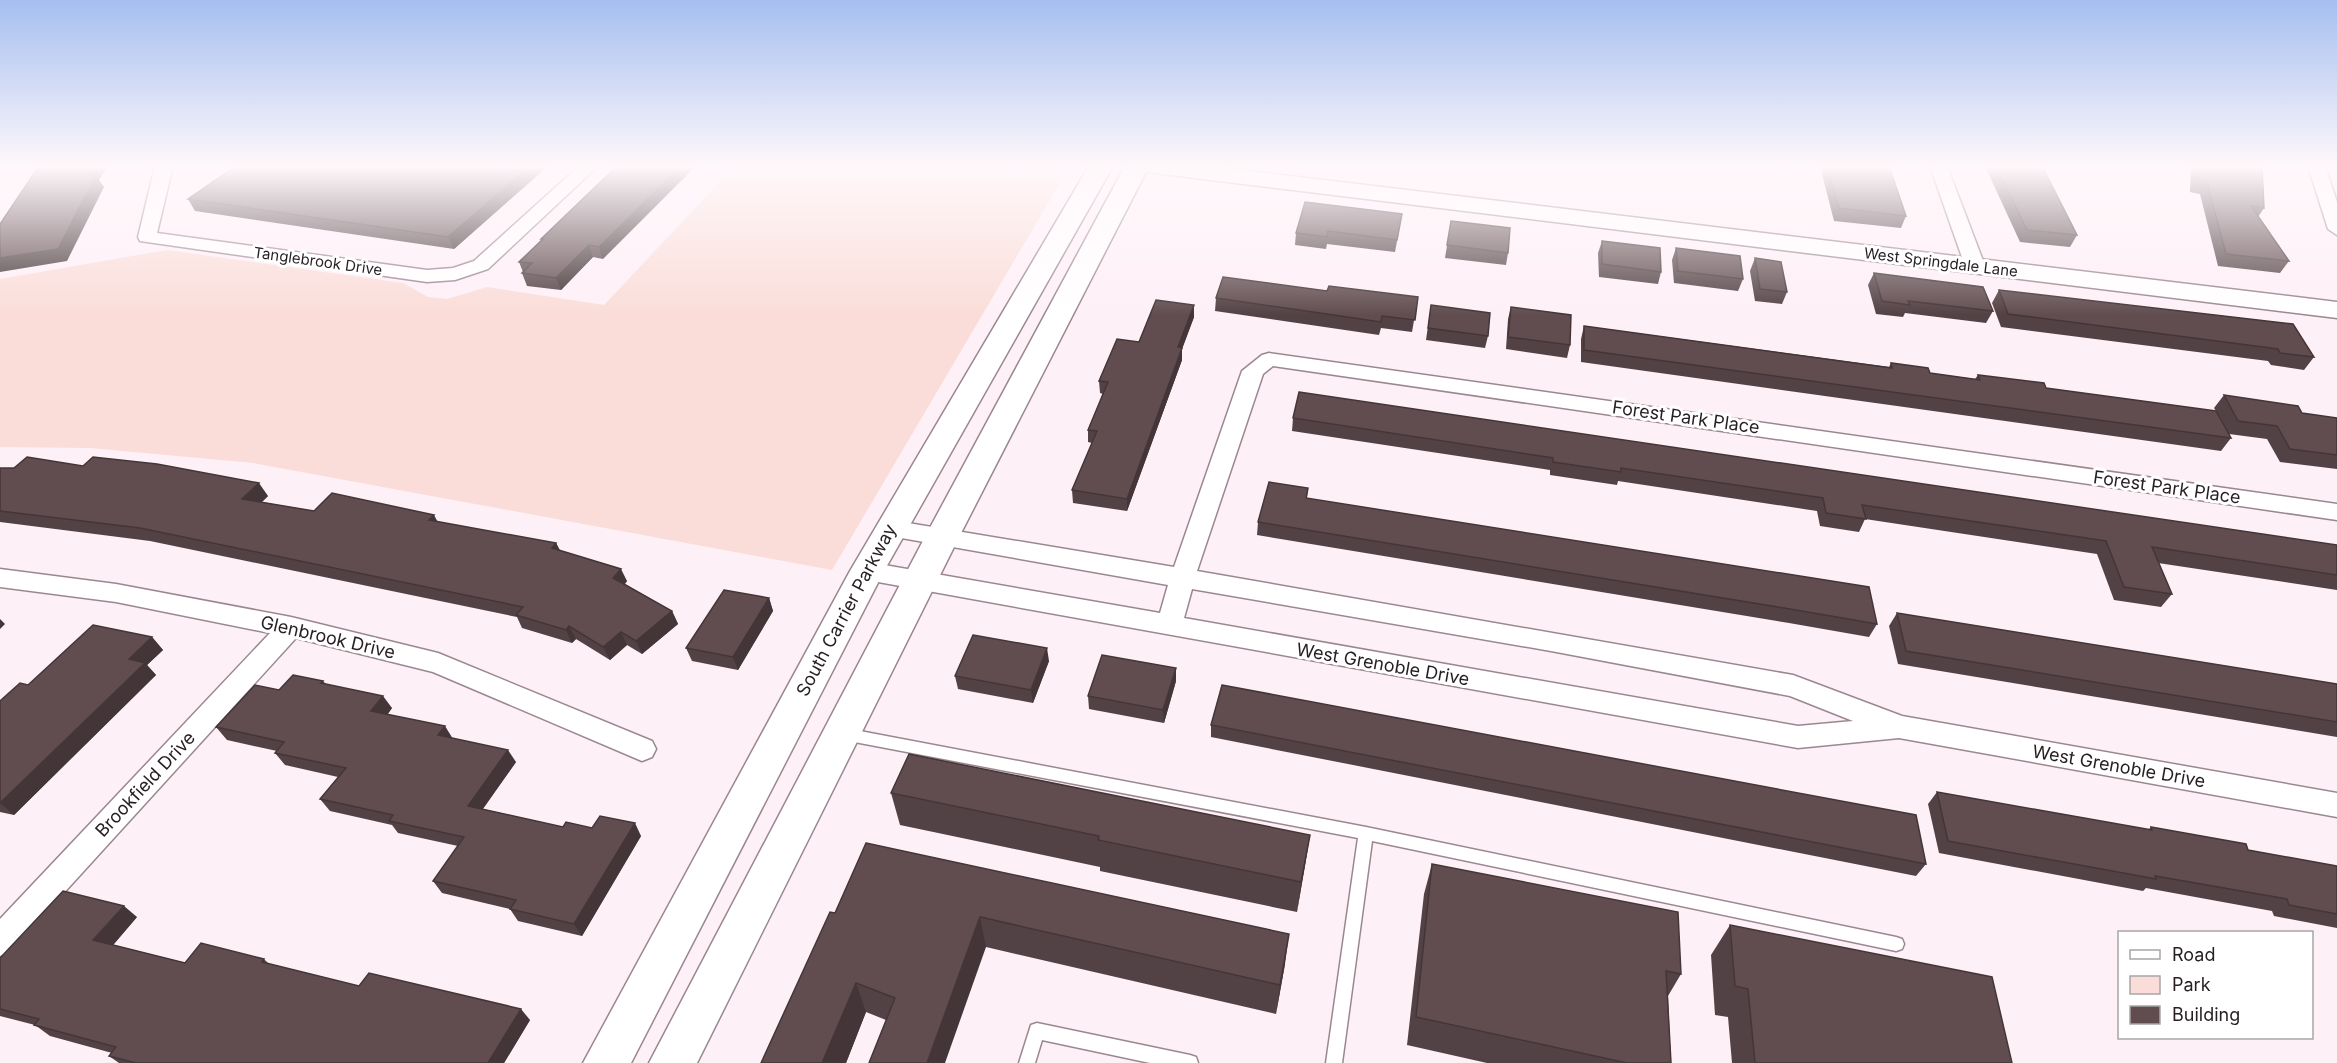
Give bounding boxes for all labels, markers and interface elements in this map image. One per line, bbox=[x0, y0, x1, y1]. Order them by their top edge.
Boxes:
street label: Tanglebrook Drive bbox=[252, 243, 384, 279]
street label: West Springdale Lane bbox=[1863, 243, 2019, 281]
street label: Forest Park Place bbox=[1611, 396, 1761, 438]
street label: Forest Park Place bbox=[2092, 466, 2242, 508]
street label: South Carrier Parkway bbox=[792, 520, 900, 700]
street label: Glenbrook Drive bbox=[259, 611, 397, 663]
street label: West Grenoble Drive bbox=[1295, 638, 1471, 690]
street label: Brookfield Drive bbox=[91, 727, 199, 841]
street label: West Grenoble Drive bbox=[2031, 740, 2207, 792]
legend bbox=[2118, 931, 2313, 1039]
text: Road bbox=[2172, 944, 2215, 965]
text: Park bbox=[2172, 974, 2211, 995]
text: Building bbox=[2172, 1004, 2240, 1025]

